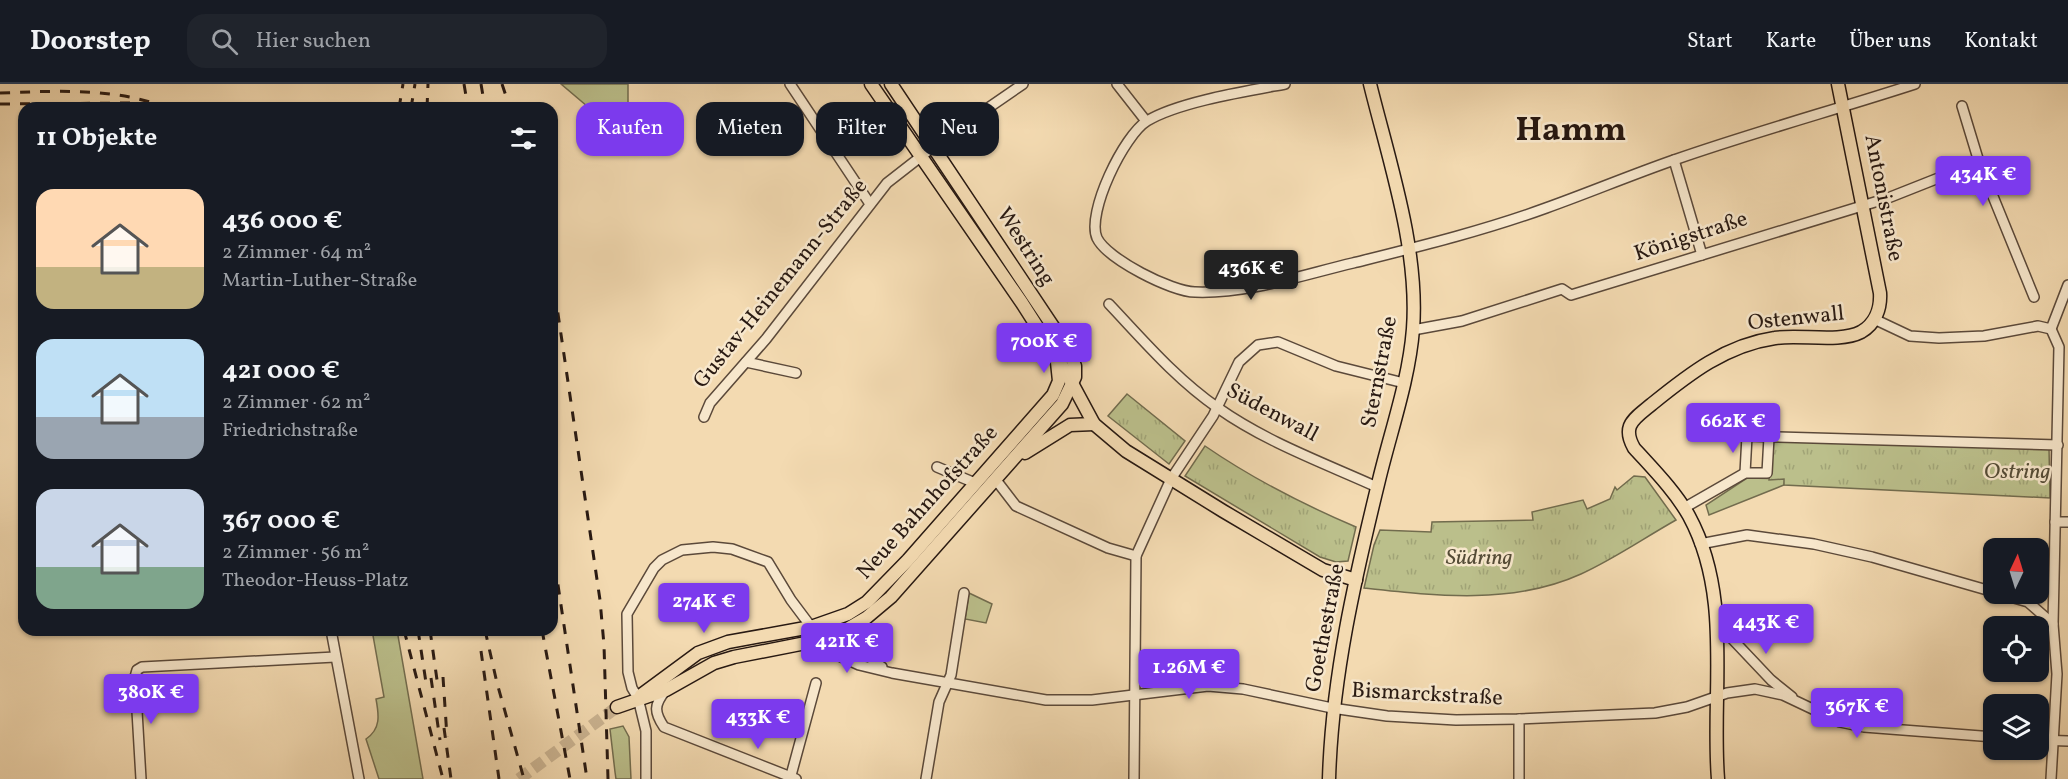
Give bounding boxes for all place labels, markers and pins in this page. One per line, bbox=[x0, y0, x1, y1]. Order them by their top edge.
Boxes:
pin: 434K € bbox=[1934, 156, 2032, 207]
pin: 436K € bbox=[1202, 250, 1300, 301]
pin: 700K € bbox=[995, 323, 1093, 374]
pin: 662K € bbox=[1684, 403, 1782, 454]
pin: 274K € bbox=[655, 583, 753, 634]
pin: 443K € bbox=[1717, 604, 1815, 655]
pin: 421K € bbox=[798, 623, 896, 674]
pin: 1.26M € bbox=[1134, 649, 1244, 700]
pin: 380K € bbox=[102, 674, 200, 725]
pin: 367K € bbox=[1808, 688, 1906, 739]
pin: 433K € bbox=[709, 699, 807, 750]

